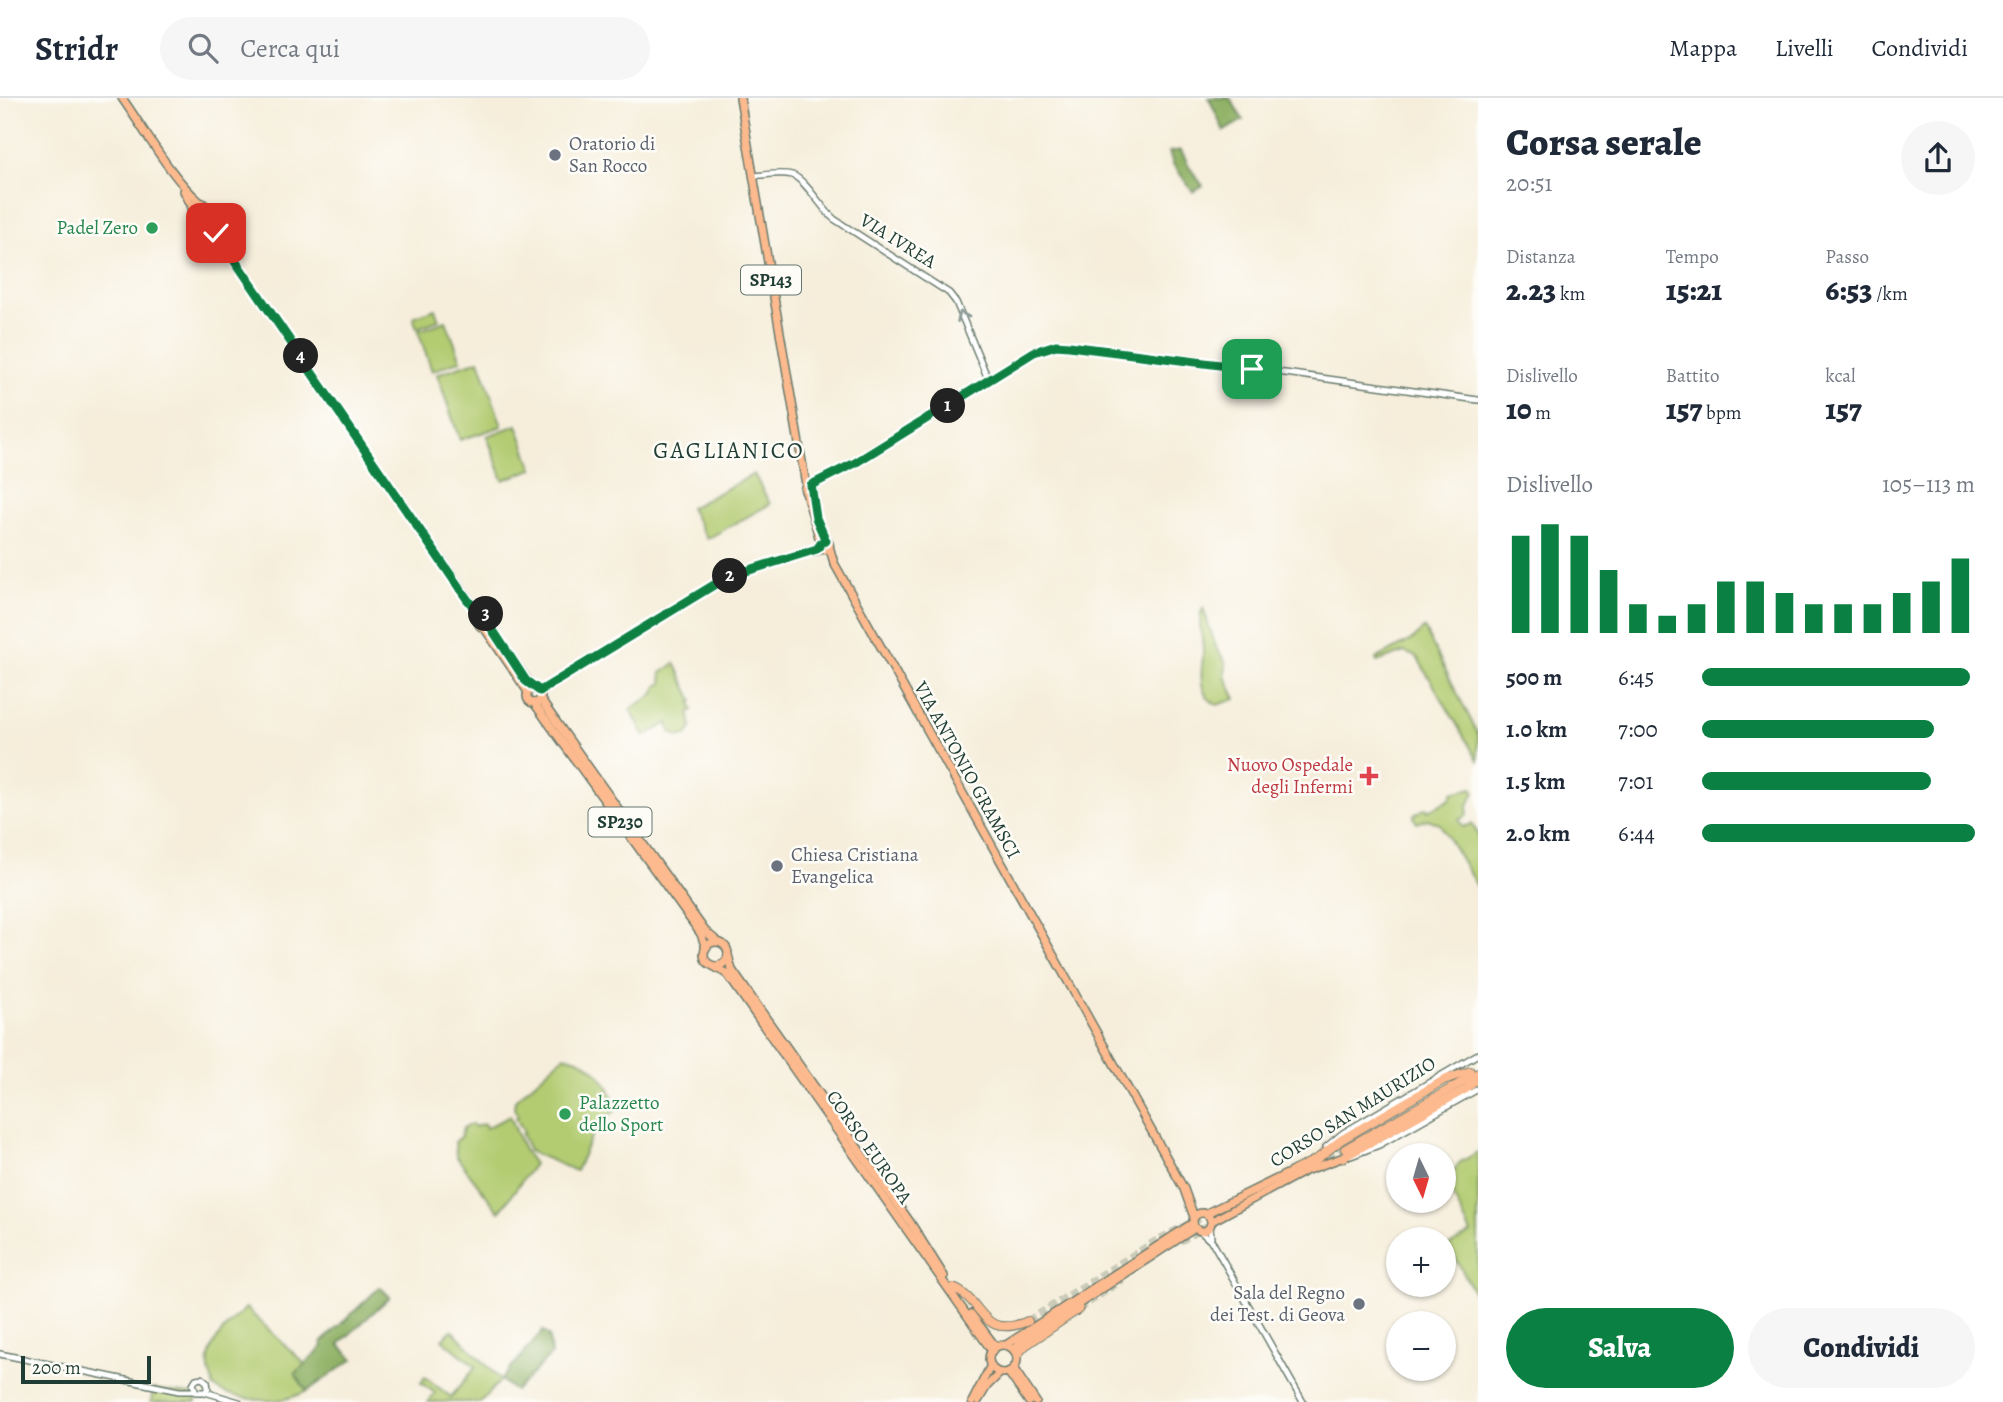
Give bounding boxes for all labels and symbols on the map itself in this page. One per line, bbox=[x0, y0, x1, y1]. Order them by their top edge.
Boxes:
place label: Oratorio di San Rocco bbox=[569, 131, 655, 179]
marker: Oratorio di San Rocco bbox=[547, 147, 563, 163]
pin bbox=[186, 203, 246, 263]
street label: VIA IVREA bbox=[854, 207, 942, 275]
place label: Padel Zero bbox=[56, 215, 138, 241]
marker: Padel Zero bbox=[144, 220, 160, 236]
road number: SP143 bbox=[741, 266, 801, 294]
one-way arrow bbox=[956, 311, 970, 324]
pin: 4 bbox=[284, 338, 318, 374]
pin bbox=[1222, 339, 1282, 399]
pin: 1 bbox=[930, 388, 965, 424]
district label: GAGLIANICO bbox=[653, 435, 805, 466]
pin: 2 bbox=[712, 559, 748, 594]
pin: 3 bbox=[468, 596, 504, 632]
street label: VIA ANTONIO GRAMSCI bbox=[907, 676, 1026, 863]
place label: Nuovo Ospedale degli Infermi bbox=[1227, 752, 1353, 800]
marker: Nuovo Ospedale degli Infermi bbox=[1359, 766, 1379, 786]
road number: SP230 bbox=[588, 808, 652, 836]
place label: Chiesa Cristiana Evangelica bbox=[791, 842, 919, 890]
marker: Chiesa Cristiana Evangelica bbox=[769, 858, 785, 874]
street label: CORSO SAN MAURIZIO bbox=[1265, 1050, 1441, 1174]
street label: CORSO EUROPA bbox=[820, 1085, 918, 1210]
place label: Palazzetto dello Sport bbox=[579, 1090, 663, 1138]
marker: Palazzetto dello Sport bbox=[557, 1106, 573, 1122]
north arrow bbox=[1386, 1143, 1456, 1213]
place label: Sala del Regno dei Test. di Geova bbox=[1210, 1280, 1345, 1328]
marker: Sala del Regno dei Test. di Geova bbox=[1351, 1296, 1367, 1312]
scale bar bbox=[21, 1353, 150, 1385]

